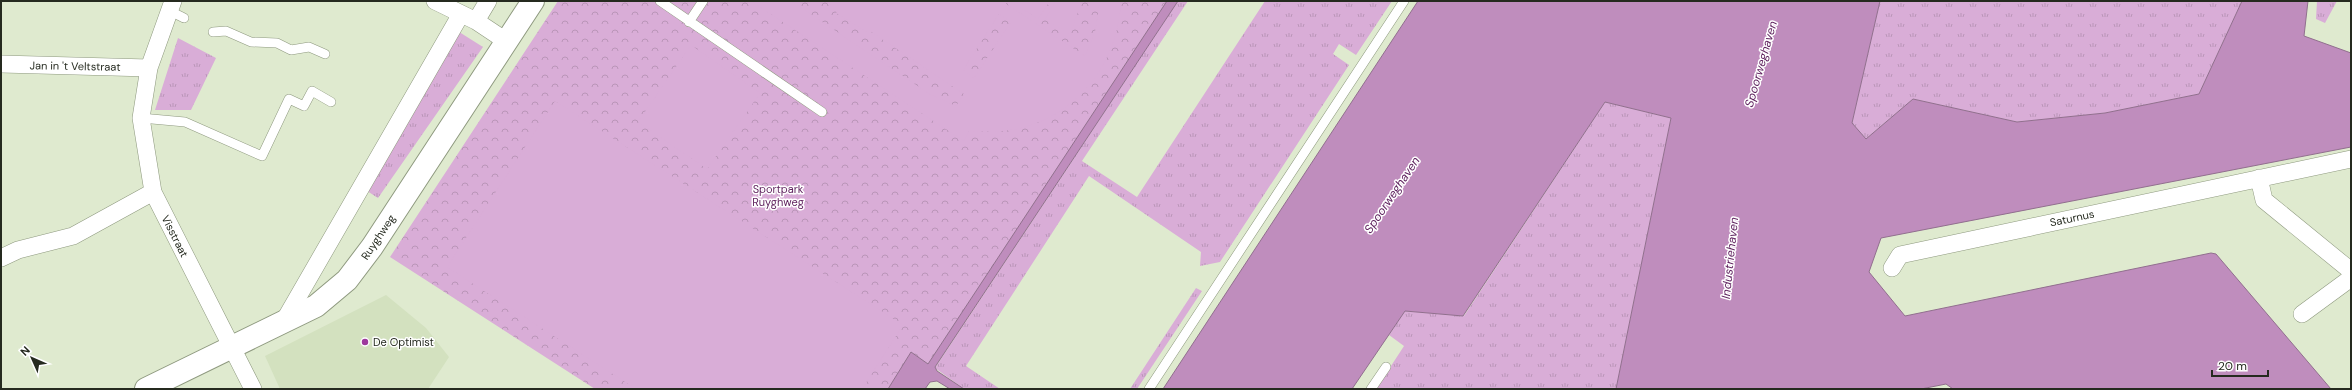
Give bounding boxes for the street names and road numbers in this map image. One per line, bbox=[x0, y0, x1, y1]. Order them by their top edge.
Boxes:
street label: Jan in 't Veltstraat bbox=[29, 58, 121, 74]
street label: Saturnus bbox=[2049, 206, 2095, 230]
street label: Ruyghweg bbox=[358, 212, 398, 262]
street label: Visstraat bbox=[158, 213, 192, 259]

